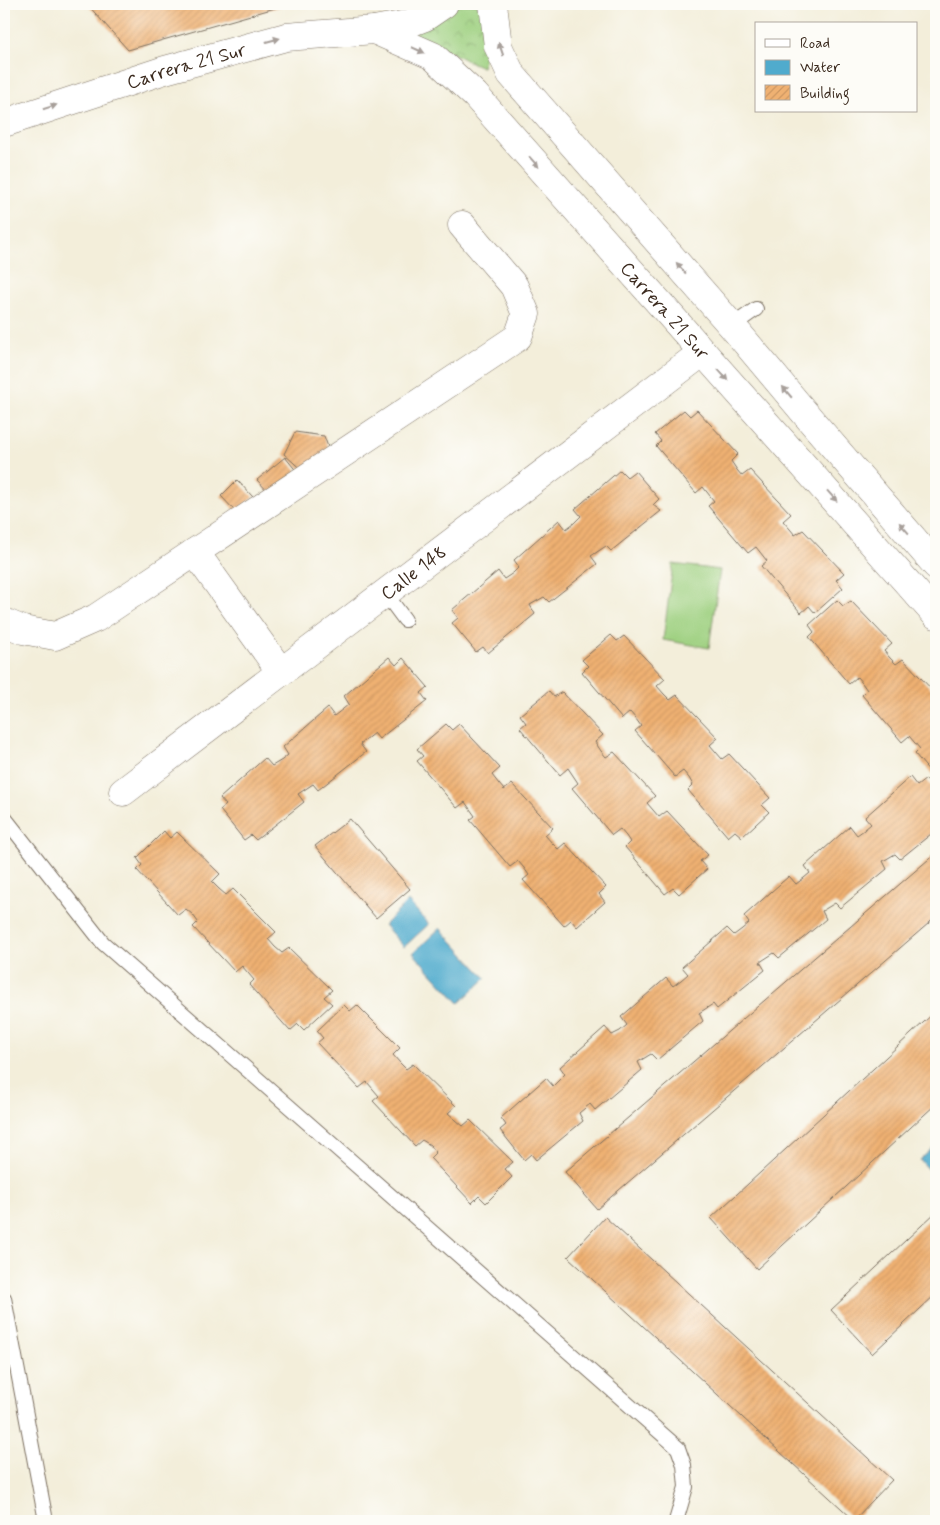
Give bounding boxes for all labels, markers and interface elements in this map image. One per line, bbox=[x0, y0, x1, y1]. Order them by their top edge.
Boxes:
legend bbox=[755, 22, 918, 112]
text: Road bbox=[800, 34, 830, 54]
one-way arrow bbox=[265, 36, 280, 44]
street label: Carrera 21 Sur bbox=[124, 38, 249, 96]
one-way arrow bbox=[496, 42, 504, 57]
one-way arrow bbox=[411, 46, 425, 54]
text: Water bbox=[800, 58, 840, 78]
text: Building bbox=[800, 84, 850, 105]
one-way arrow bbox=[43, 103, 58, 111]
one-way arrow bbox=[528, 155, 540, 167]
street label: Carrera 21 Sur bbox=[614, 257, 715, 365]
one-way arrow bbox=[675, 263, 687, 275]
one-way arrow bbox=[718, 369, 729, 382]
one-way arrow bbox=[781, 385, 792, 398]
one-way arrow bbox=[826, 490, 837, 503]
one-way arrow bbox=[899, 522, 910, 534]
street label: Calle 148 bbox=[376, 540, 452, 606]

